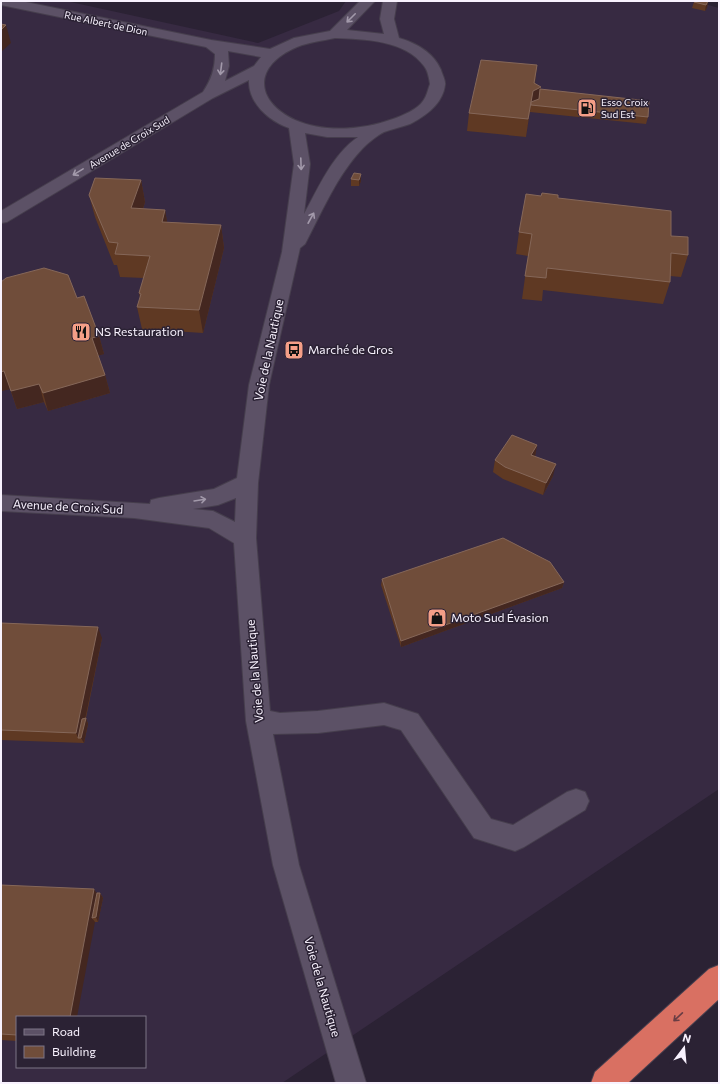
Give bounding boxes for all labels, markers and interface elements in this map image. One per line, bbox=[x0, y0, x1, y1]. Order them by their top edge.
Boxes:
street label: Rue Albert de Dion bbox=[63, 8, 149, 38]
one-way arrow bbox=[346, 13, 356, 23]
one-way arrow bbox=[218, 62, 225, 75]
place label: Esso Croix Sud Est bbox=[601, 96, 649, 120]
fuel station icon: Esso Croix Sud Est bbox=[576, 97, 598, 119]
street label: Avenue de Croix Sud bbox=[87, 113, 172, 171]
one-way arrow bbox=[297, 157, 305, 170]
one-way arrow bbox=[72, 169, 84, 177]
one-way arrow bbox=[307, 213, 315, 225]
street label: Voie de la Nautique bbox=[250, 298, 286, 402]
restaurant icon: NS Restauration bbox=[70, 321, 92, 343]
place label: NS Restauration bbox=[95, 324, 184, 338]
bus stop icon: Marché de Gros bbox=[283, 339, 305, 361]
place label: Marché de Gros bbox=[308, 342, 393, 356]
street label: Avenue de Croix Sud bbox=[13, 496, 124, 516]
one-way arrow bbox=[193, 496, 206, 504]
shop icon: Moto Sud Évasion bbox=[426, 607, 448, 629]
place label: Moto Sud Évasion bbox=[451, 610, 549, 624]
street label: Voie de la Nautique bbox=[243, 619, 265, 723]
street label: Voie de la Nautique bbox=[302, 935, 344, 1038]
one-way arrow bbox=[672, 1012, 683, 1021]
legend bbox=[16, 1016, 146, 1068]
text: Road bbox=[52, 1024, 80, 1038]
north arrow bbox=[664, 1028, 704, 1068]
text: N bbox=[681, 1031, 693, 1045]
text: Building bbox=[52, 1044, 96, 1058]

